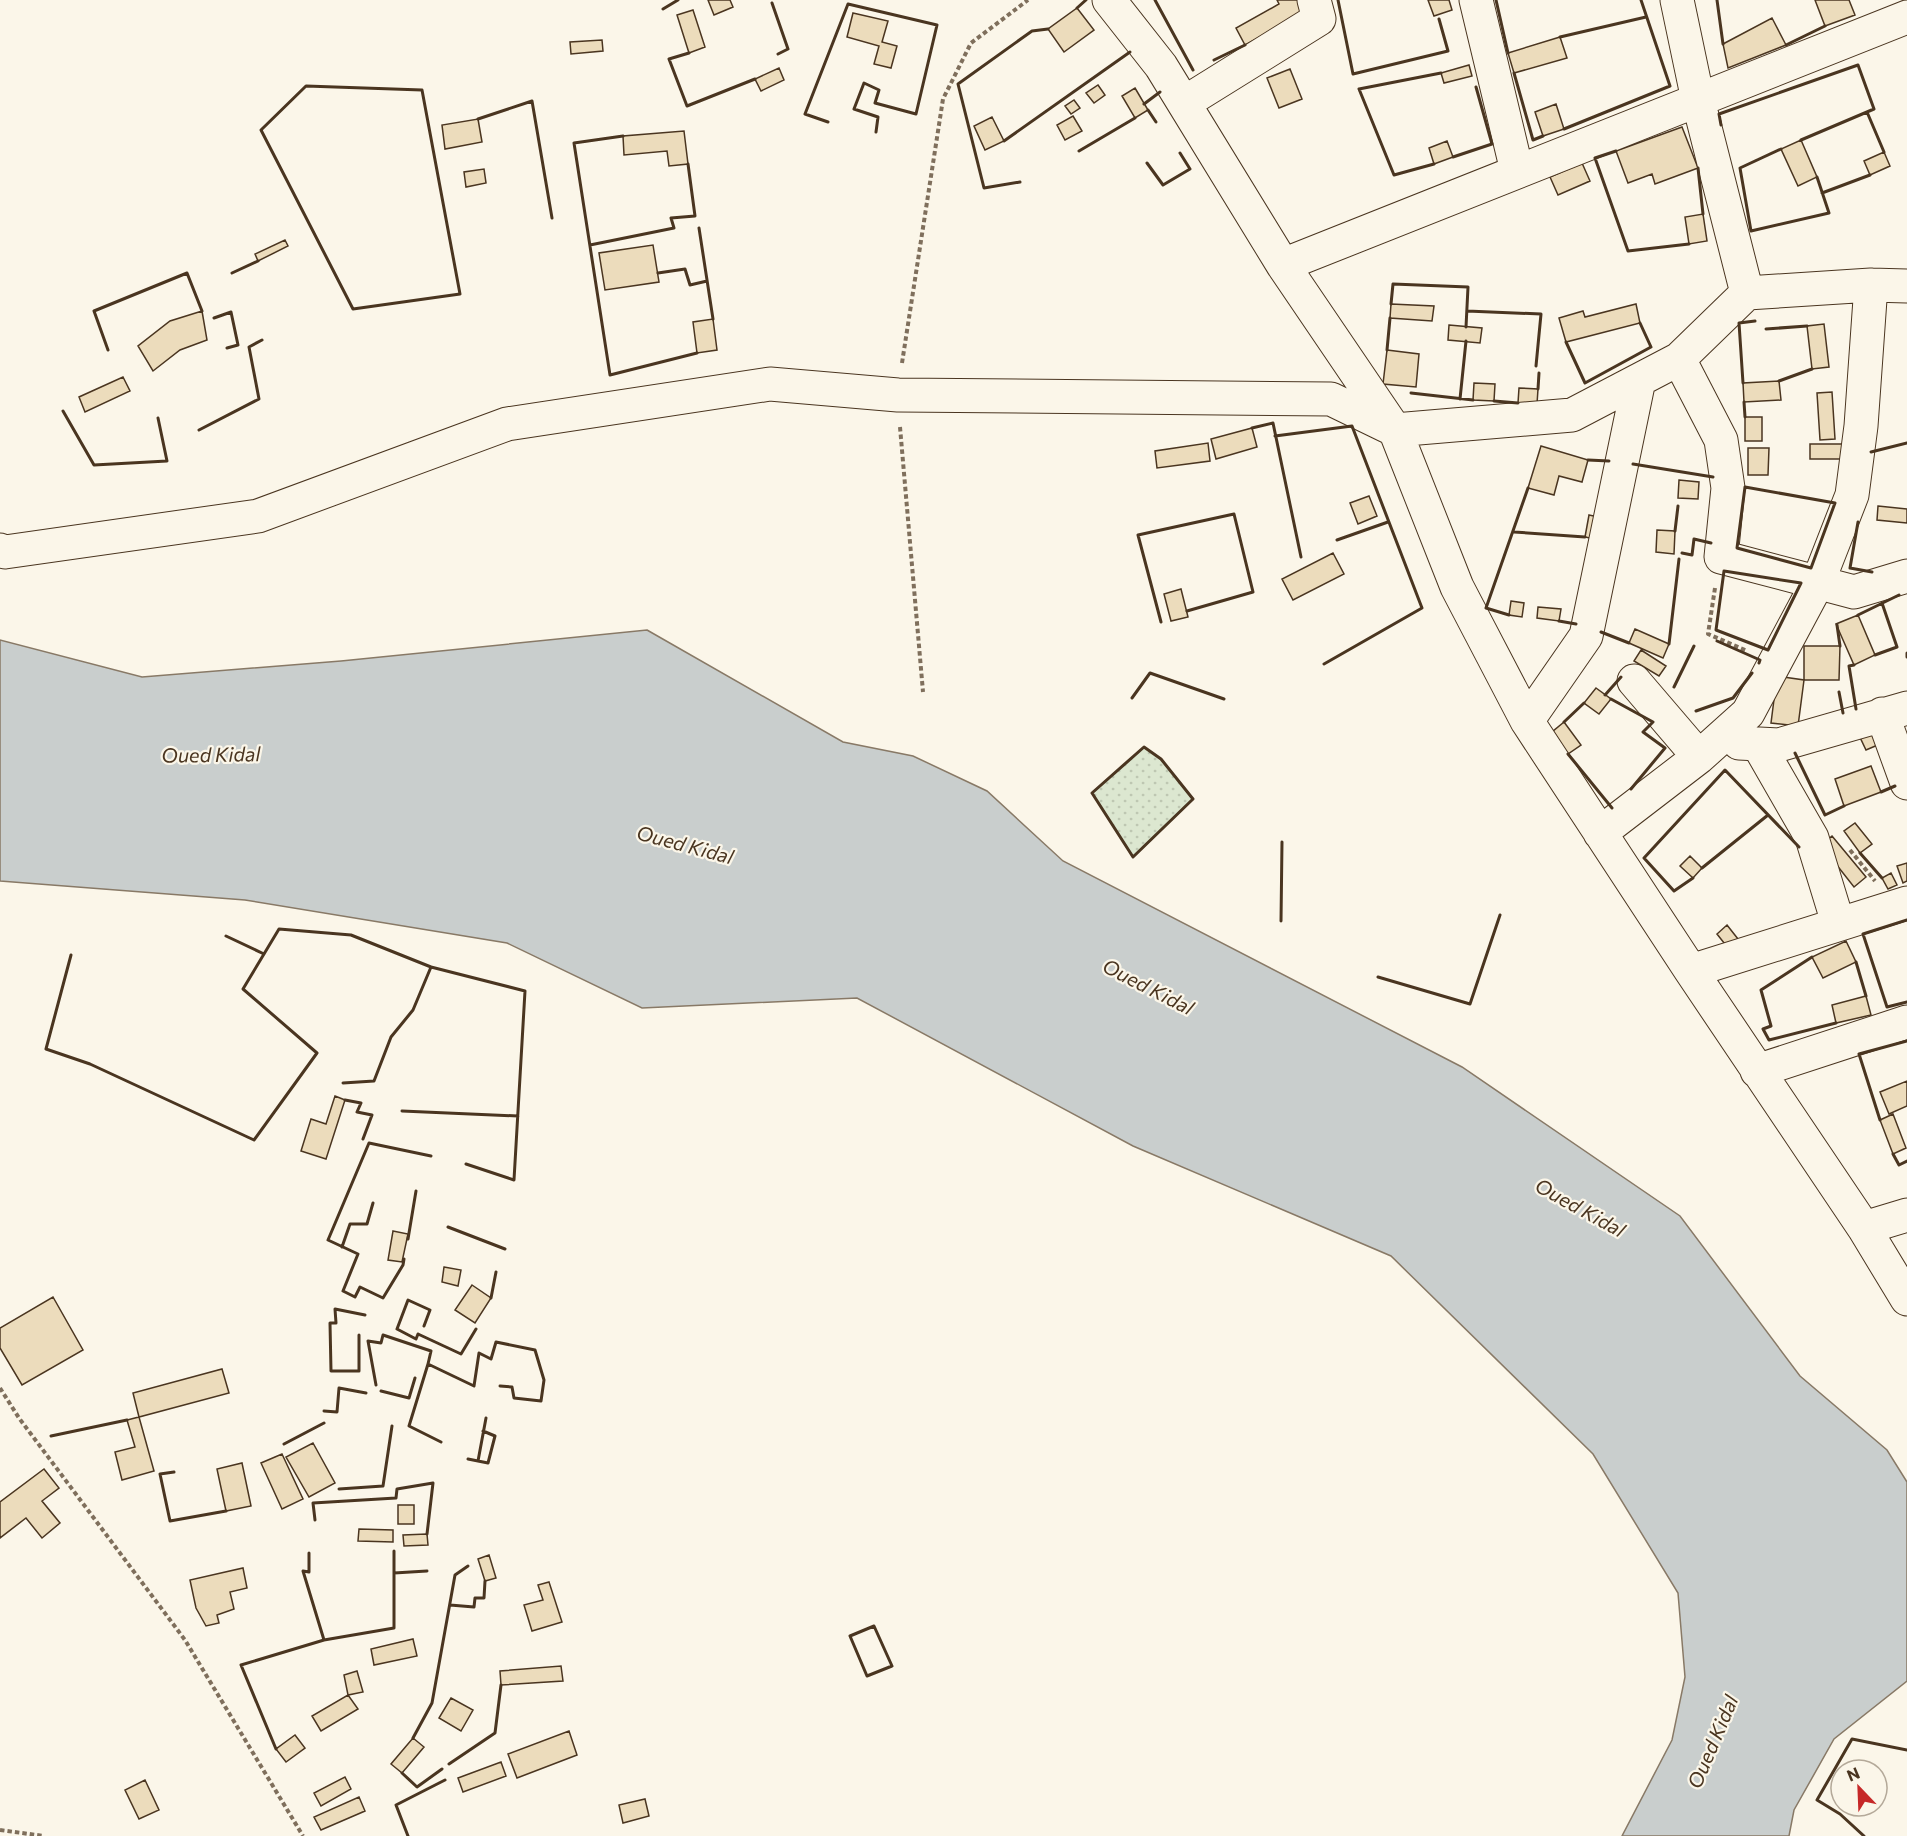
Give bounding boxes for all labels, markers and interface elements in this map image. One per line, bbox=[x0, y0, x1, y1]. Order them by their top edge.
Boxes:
water label: Oued Kidal bbox=[161, 741, 262, 767]
water label: Oued Kidal bbox=[634, 820, 737, 869]
water label: Oued Kidal bbox=[1099, 953, 1199, 1020]
water label: Oued Kidal bbox=[1531, 1173, 1630, 1242]
water label: Oued Kidal bbox=[1682, 1690, 1743, 1792]
north arrow bbox=[1829, 1758, 1889, 1818]
text: N bbox=[1844, 1763, 1862, 1785]

